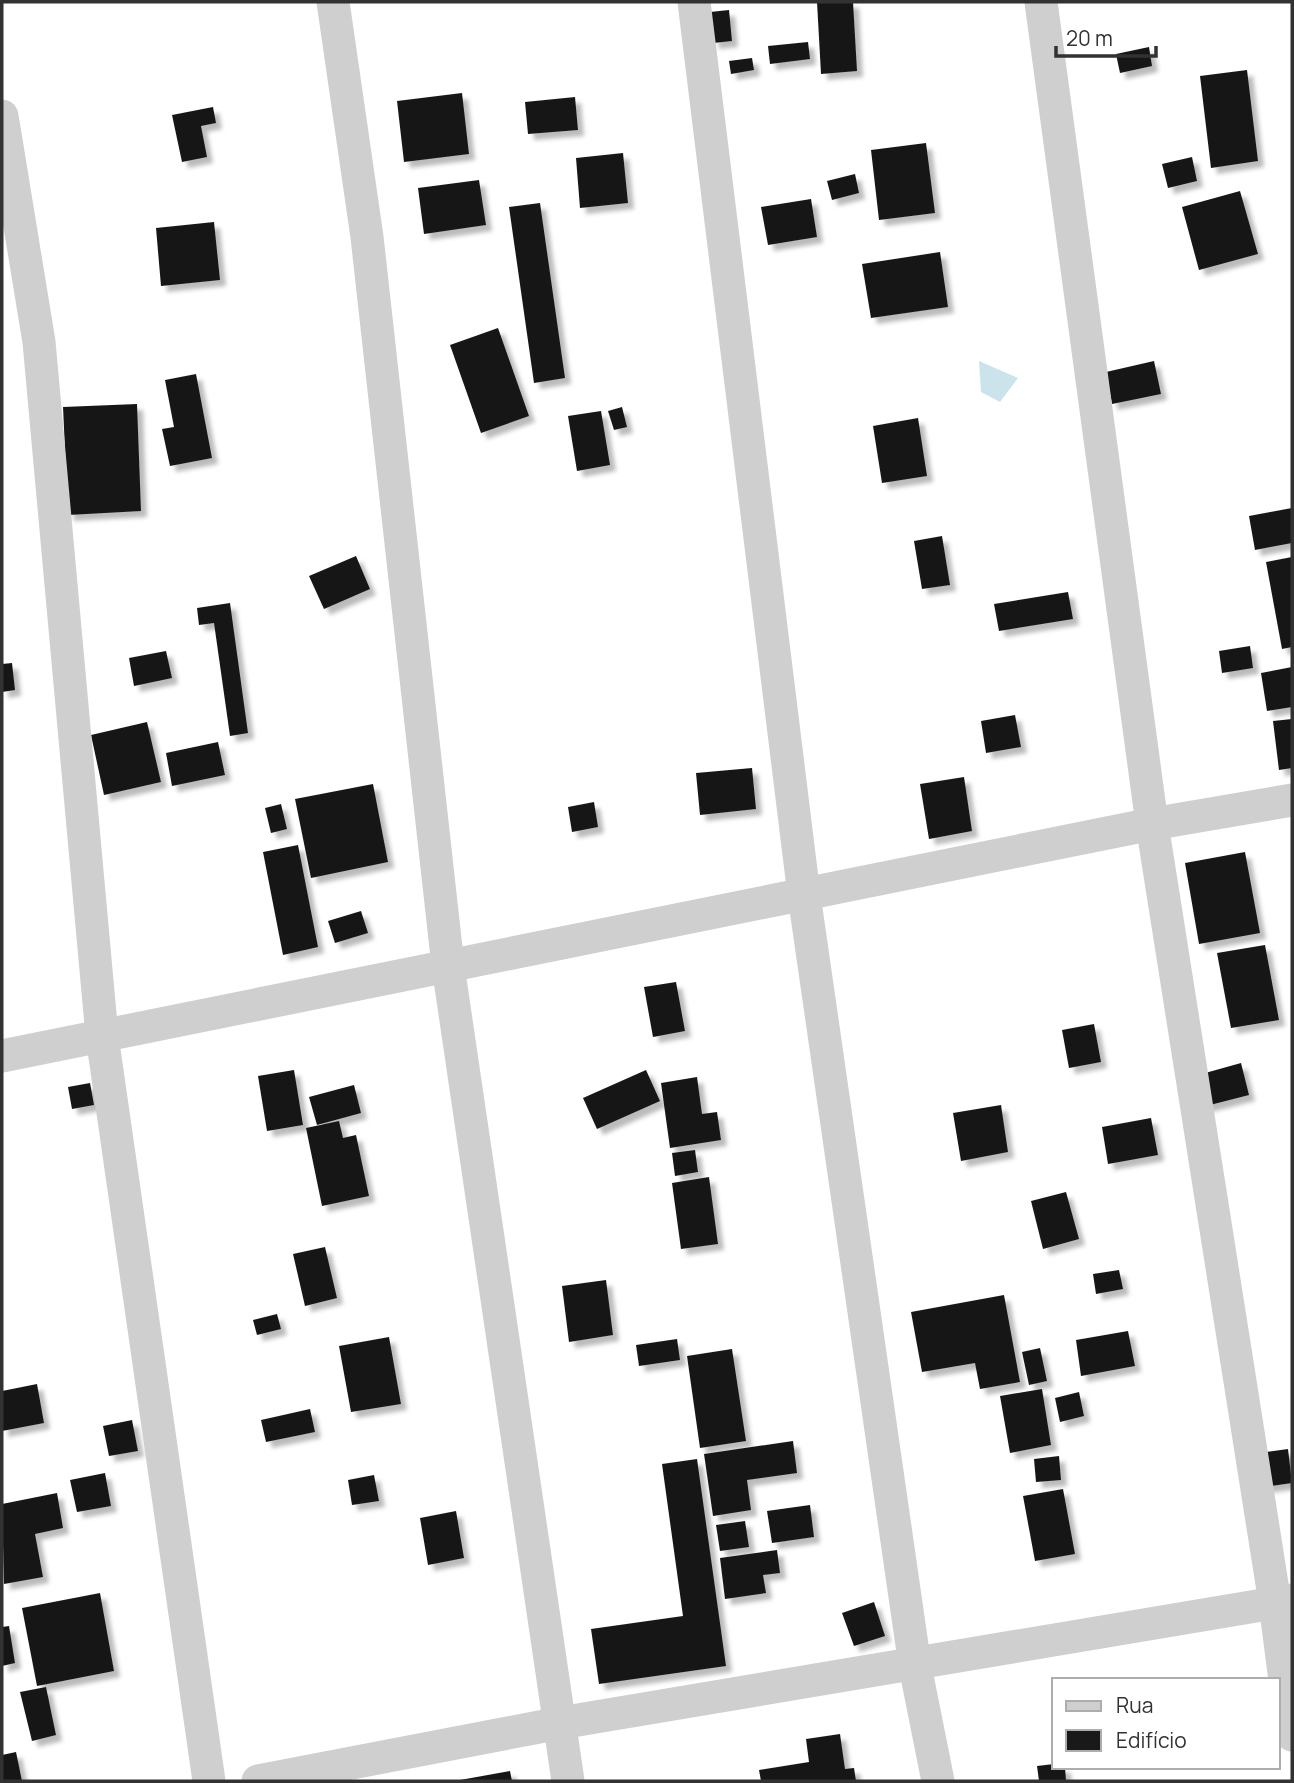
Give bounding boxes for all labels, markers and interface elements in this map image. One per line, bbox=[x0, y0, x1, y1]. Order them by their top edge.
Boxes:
scale bar bbox=[1056, 14, 1156, 58]
text: 20 m bbox=[1066, 24, 1113, 52]
legend bbox=[1052, 1678, 1280, 1769]
text: Rua bbox=[1116, 1691, 1153, 1719]
text: Edifício bbox=[1116, 1726, 1187, 1754]

